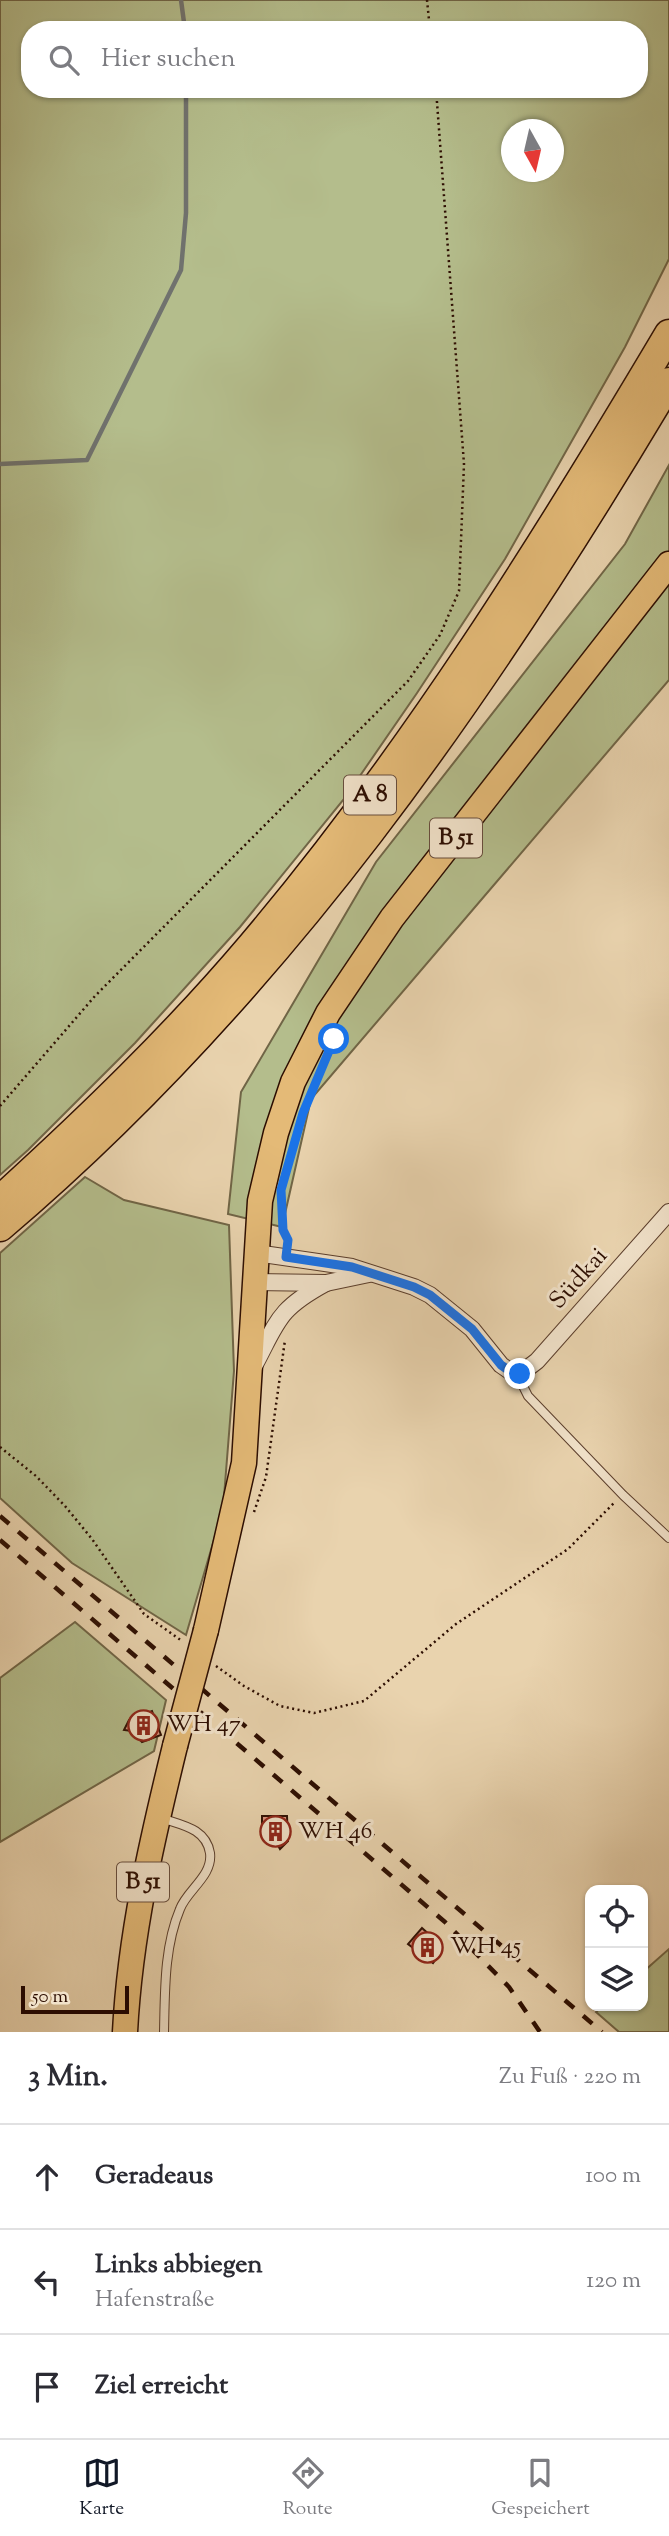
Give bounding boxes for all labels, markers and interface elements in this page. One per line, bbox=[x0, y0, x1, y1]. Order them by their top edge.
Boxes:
search box bbox=[21, 21, 648, 98]
icon: search bbox=[45, 41, 83, 79]
text: Hier suchen bbox=[101, 41, 236, 78]
north arrow bbox=[501, 119, 564, 182]
road number: A 8 bbox=[344, 776, 396, 814]
road number: B 51 bbox=[430, 818, 482, 858]
route start bbox=[318, 1023, 349, 1054]
street label: Südkai bbox=[542, 1240, 616, 1317]
route end bbox=[504, 1358, 535, 1389]
building icon: WH 47 bbox=[126, 1708, 160, 1742]
place label: WH 47 bbox=[166, 1708, 241, 1742]
building icon: WH 46 bbox=[258, 1815, 292, 1849]
place label: WH 46 bbox=[298, 1815, 373, 1849]
road number: B 51 bbox=[117, 1862, 169, 1901]
map controls bbox=[585, 1885, 648, 2011]
button: locate bbox=[585, 1885, 648, 1948]
building icon: WH 45 bbox=[410, 1930, 444, 1964]
place label: WH 45 bbox=[450, 1930, 521, 1964]
button: layers bbox=[585, 1948, 648, 2011]
scale bar bbox=[21, 1983, 130, 2015]
text: 50 m bbox=[32, 1984, 68, 2011]
text: 3 Min. bbox=[28, 2056, 108, 2099]
text: Zu Fuß · 220 m bbox=[499, 2061, 641, 2094]
icon: ahead bbox=[28, 2158, 66, 2196]
text: Geradeaus bbox=[95, 2158, 213, 2195]
text: 100 m bbox=[585, 2160, 641, 2193]
text: Links abbiegen bbox=[95, 2247, 263, 2284]
icon: left bbox=[28, 2263, 66, 2301]
text: 120 m bbox=[586, 2265, 641, 2298]
text: Hafenstraße bbox=[95, 2284, 215, 2317]
icon: arrive bbox=[28, 2368, 66, 2406]
text: Ziel erreicht bbox=[95, 2368, 228, 2405]
tab: Karte bbox=[79, 2454, 124, 2523]
tab: Route bbox=[283, 2454, 333, 2523]
tab: Gespeichert bbox=[491, 2454, 590, 2523]

